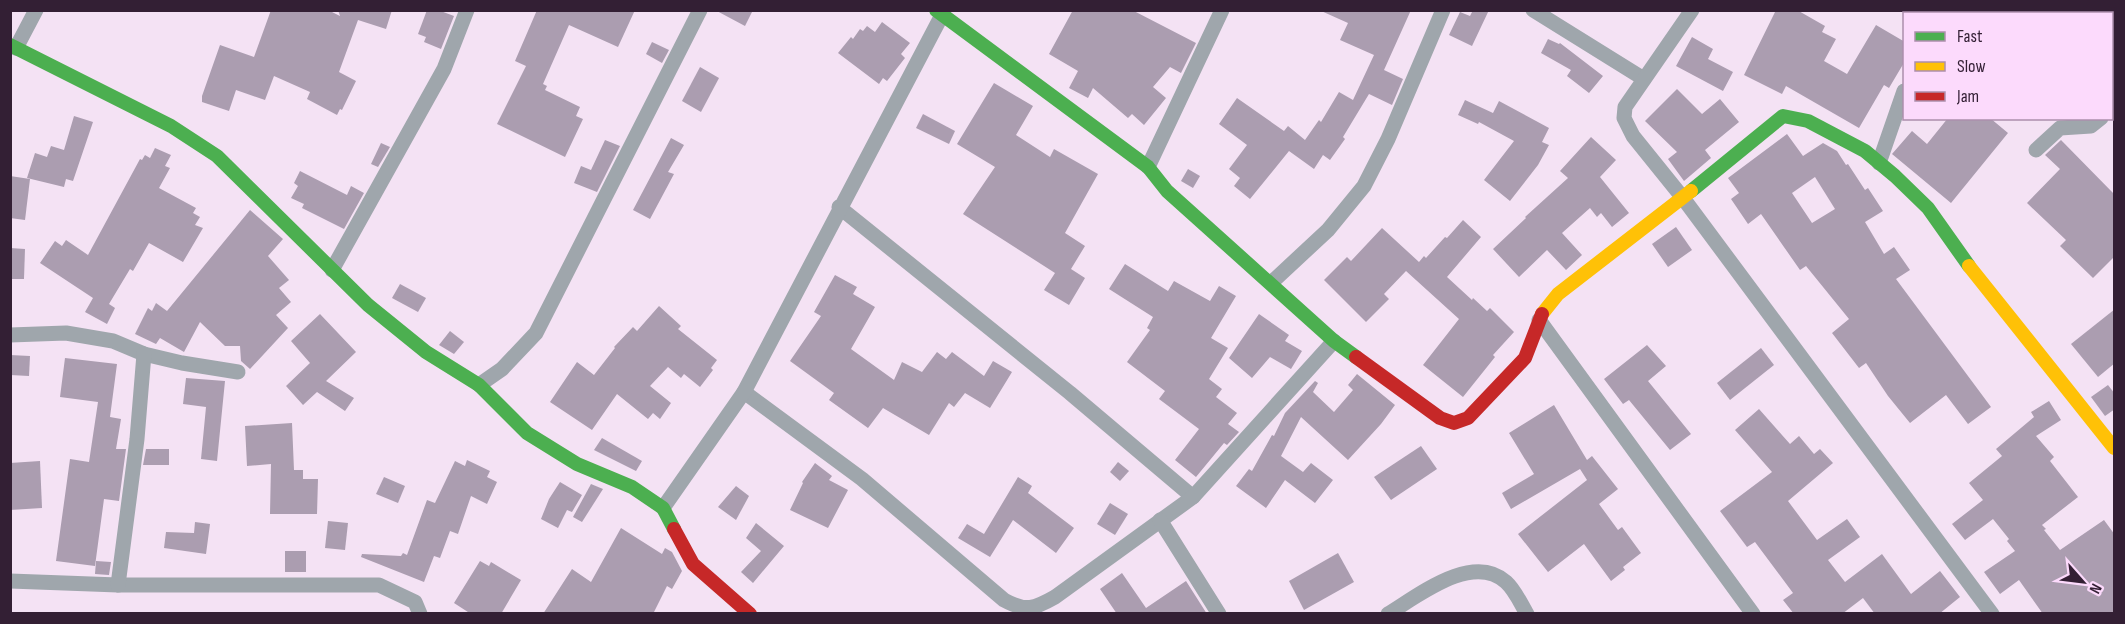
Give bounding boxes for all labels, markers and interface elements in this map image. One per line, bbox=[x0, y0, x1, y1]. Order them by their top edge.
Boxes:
legend bbox=[1903, 12, 2113, 120]
text: Fast bbox=[1957, 26, 1983, 47]
text: Slow bbox=[1957, 56, 1986, 77]
text: Jam bbox=[1956, 86, 1979, 107]
north arrow bbox=[2053, 552, 2113, 612]
text: N bbox=[2085, 580, 2105, 597]

